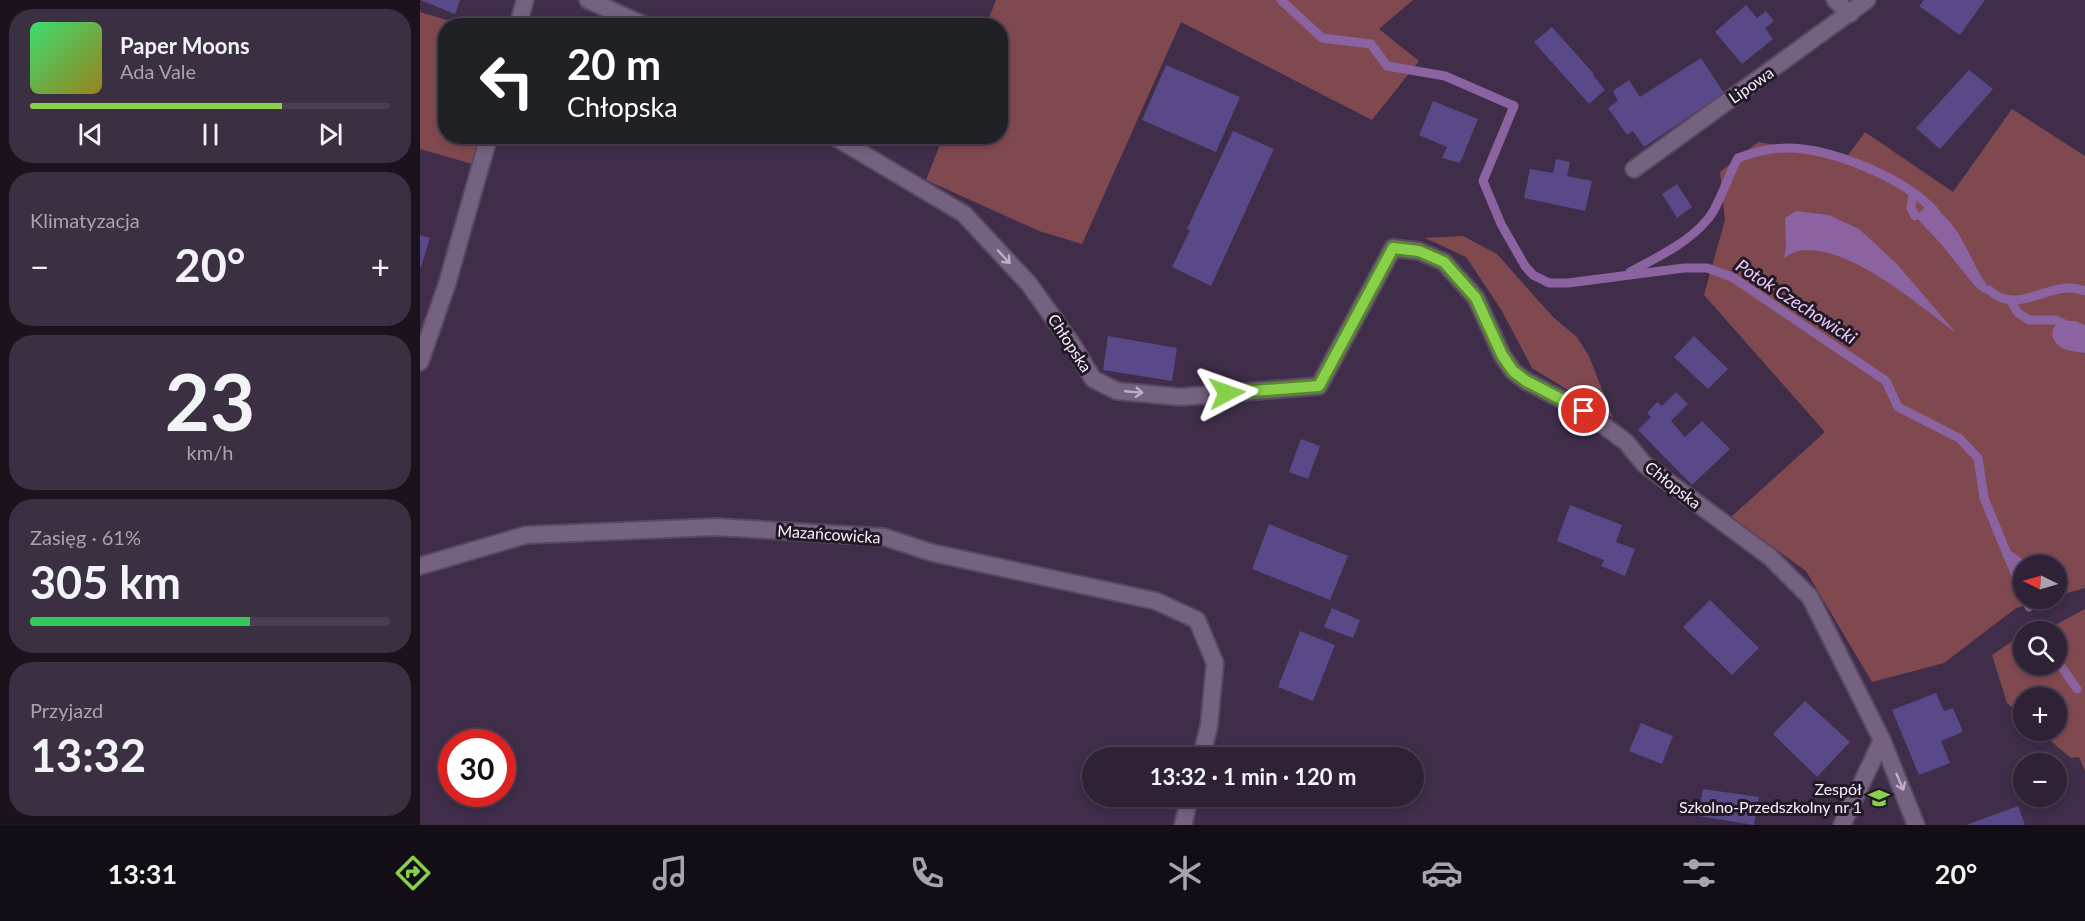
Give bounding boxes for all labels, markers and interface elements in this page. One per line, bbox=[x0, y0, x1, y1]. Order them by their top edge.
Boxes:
text: Paper Moons bbox=[120, 32, 250, 59]
text: 20 m bbox=[567, 39, 661, 89]
icon: left bbox=[468, 42, 546, 120]
text: Ada Vale bbox=[120, 59, 196, 83]
street label: Lipowa bbox=[1725, 62, 1777, 107]
text: Chłopska bbox=[567, 90, 678, 123]
icon: previous bbox=[74, 118, 107, 151]
icon: pause bbox=[194, 118, 227, 151]
icon: next bbox=[314, 118, 347, 151]
text: Klimatyzacja bbox=[30, 208, 140, 232]
text: 20° bbox=[175, 238, 245, 292]
text: − bbox=[30, 246, 49, 286]
text: + bbox=[371, 246, 390, 286]
one-way arrow bbox=[997, 249, 1011, 264]
water label: Potok Czechowicki bbox=[1732, 254, 1861, 348]
street label: Chłopska bbox=[1045, 310, 1096, 375]
text: 23 bbox=[165, 354, 255, 448]
position arrow bbox=[1195, 361, 1259, 425]
pin bbox=[1558, 385, 1609, 436]
one-way arrow bbox=[1123, 387, 1143, 398]
icon: arrive bbox=[1567, 394, 1600, 427]
text: km/h bbox=[187, 440, 233, 464]
street label: Chłopska bbox=[1642, 457, 1705, 512]
street label: Mazańcowicka bbox=[777, 520, 881, 547]
text: Zasięg · 61% bbox=[30, 525, 141, 549]
text: 305 km bbox=[30, 555, 181, 609]
north arrow bbox=[2013, 555, 2067, 609]
map controls bbox=[2013, 555, 2067, 807]
button: search bbox=[2013, 621, 2067, 675]
button: + bbox=[2013, 687, 2067, 741]
text: Przyjazd bbox=[30, 698, 103, 722]
text: 13:32 bbox=[30, 728, 146, 782]
speed limit sign: 30 bbox=[438, 729, 516, 807]
button: − bbox=[2013, 753, 2067, 807]
text: 13:32 · 1 min · 120 m bbox=[1150, 763, 1356, 790]
one-way arrow bbox=[1895, 773, 1906, 791]
place label: Zespół Szkolno-Przedszkolny nr 1 bbox=[1679, 779, 1862, 816]
school or university icon: Zespół Szkolno-Przedszkolny nr 1 bbox=[1867, 786, 1891, 810]
icon: directions bbox=[392, 852, 434, 894]
icon: music bbox=[649, 852, 691, 894]
icon: phone bbox=[906, 852, 948, 894]
icon: climate bbox=[1164, 852, 1206, 894]
icon: car bbox=[1421, 852, 1463, 894]
icon: filters bbox=[1678, 852, 1720, 894]
text: 13:31 bbox=[108, 857, 177, 890]
text: 20° bbox=[1935, 857, 1977, 890]

